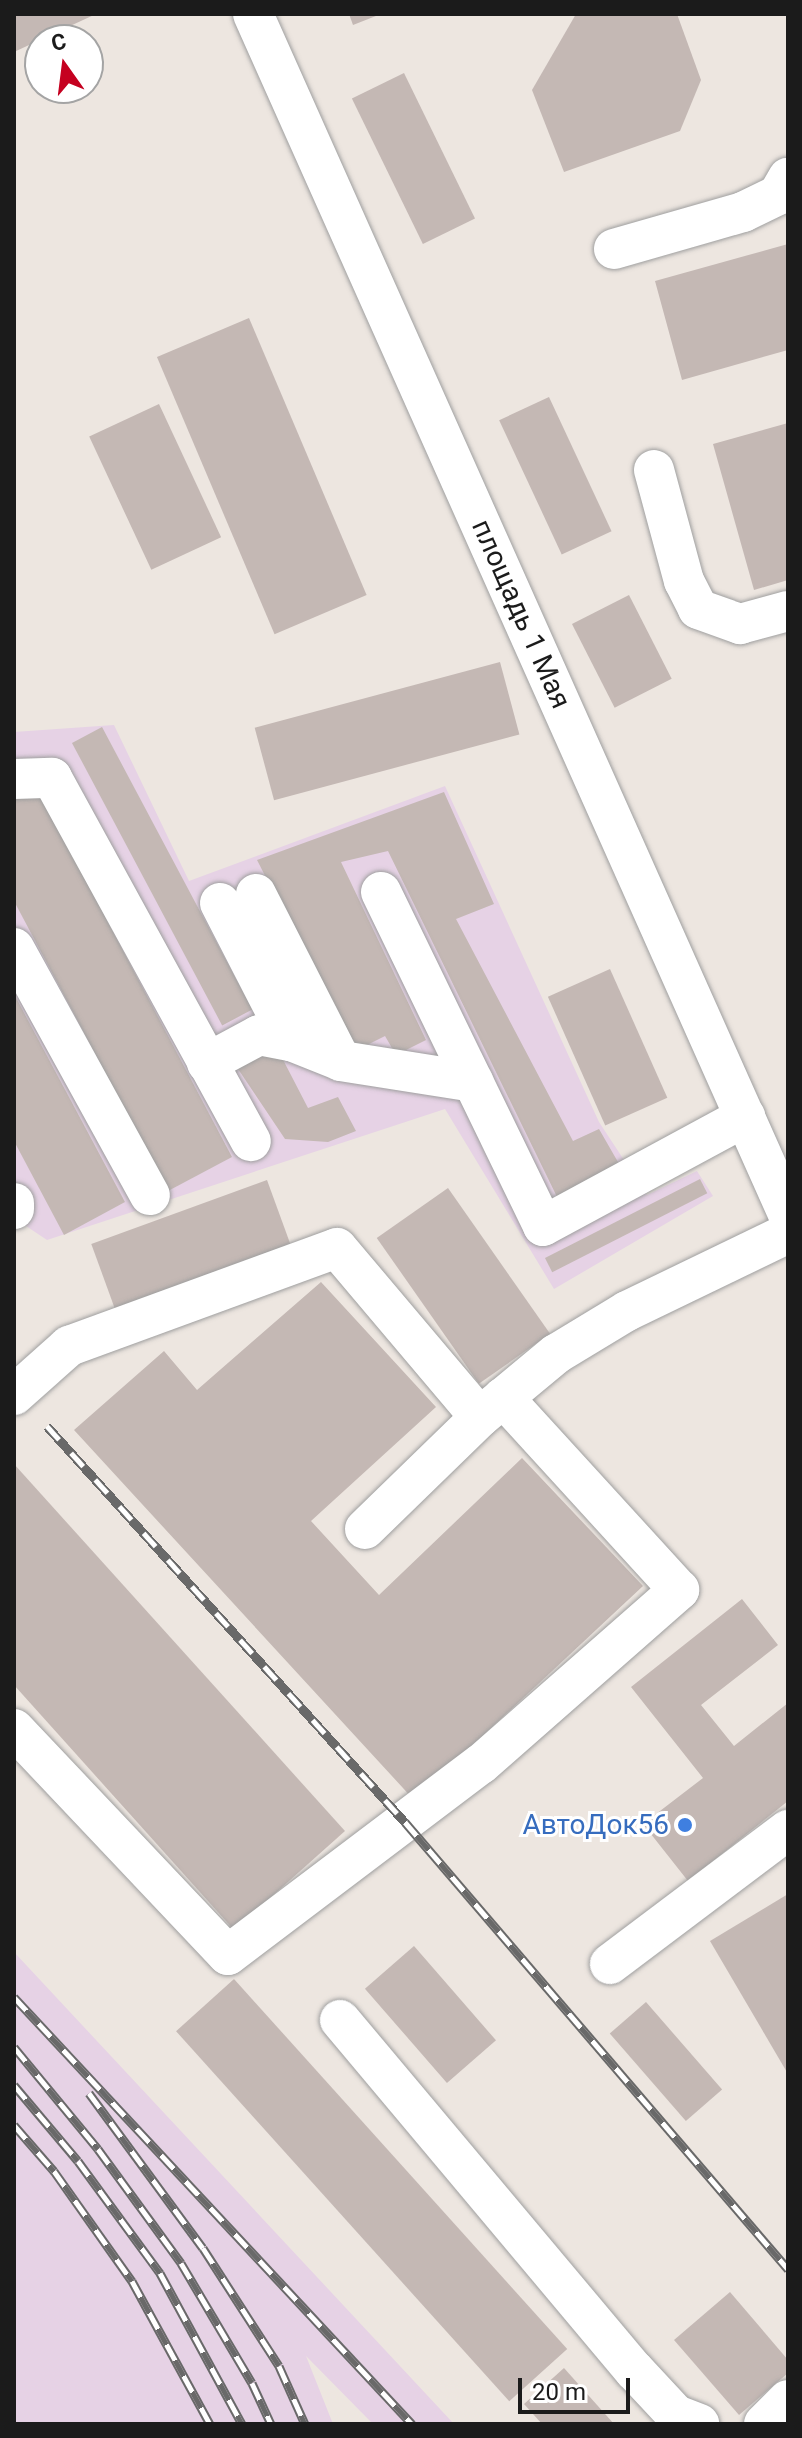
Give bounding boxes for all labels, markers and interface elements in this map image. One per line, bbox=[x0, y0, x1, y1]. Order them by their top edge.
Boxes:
north arrow bbox=[24, 24, 104, 104]
text: С bbox=[49, 28, 69, 56]
street label: площадь 1 Мая bbox=[464, 514, 578, 714]
place label: АвтоДок56 bbox=[522, 1808, 669, 1842]
marker: АвтоДок56 bbox=[676, 1816, 694, 1834]
scale bar bbox=[522, 2362, 634, 2412]
text: 20 m bbox=[532, 2378, 586, 2406]

